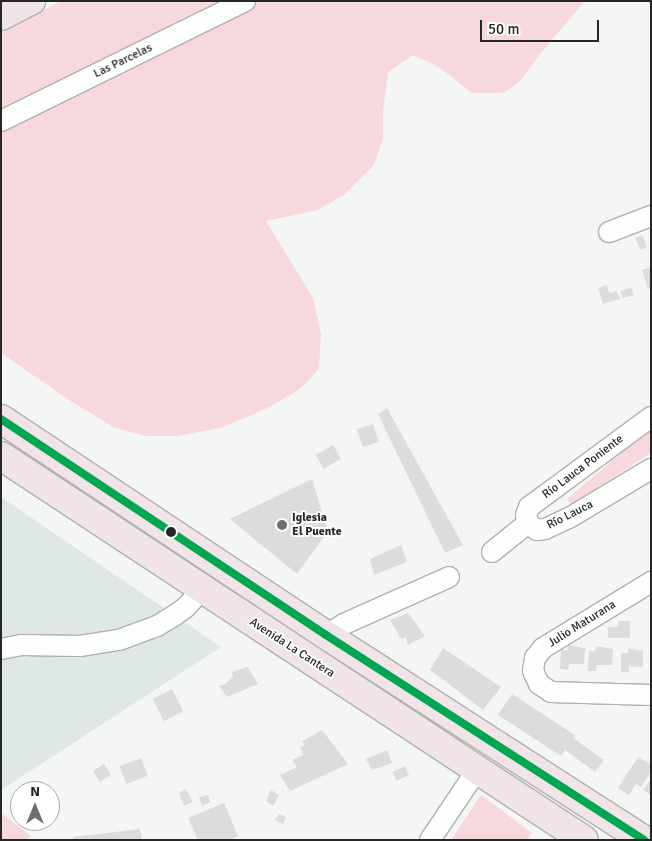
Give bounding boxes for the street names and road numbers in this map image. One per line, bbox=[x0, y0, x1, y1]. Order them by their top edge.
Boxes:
street label: Las Parcelas bbox=[91, 41, 155, 81]
street label: Río Lauca Poniente bbox=[540, 432, 626, 502]
street label: Río Lauca bbox=[545, 497, 595, 533]
street label: Julio Maturana bbox=[546, 597, 618, 651]
street label: Avenida La Cantera bbox=[247, 615, 337, 681]

